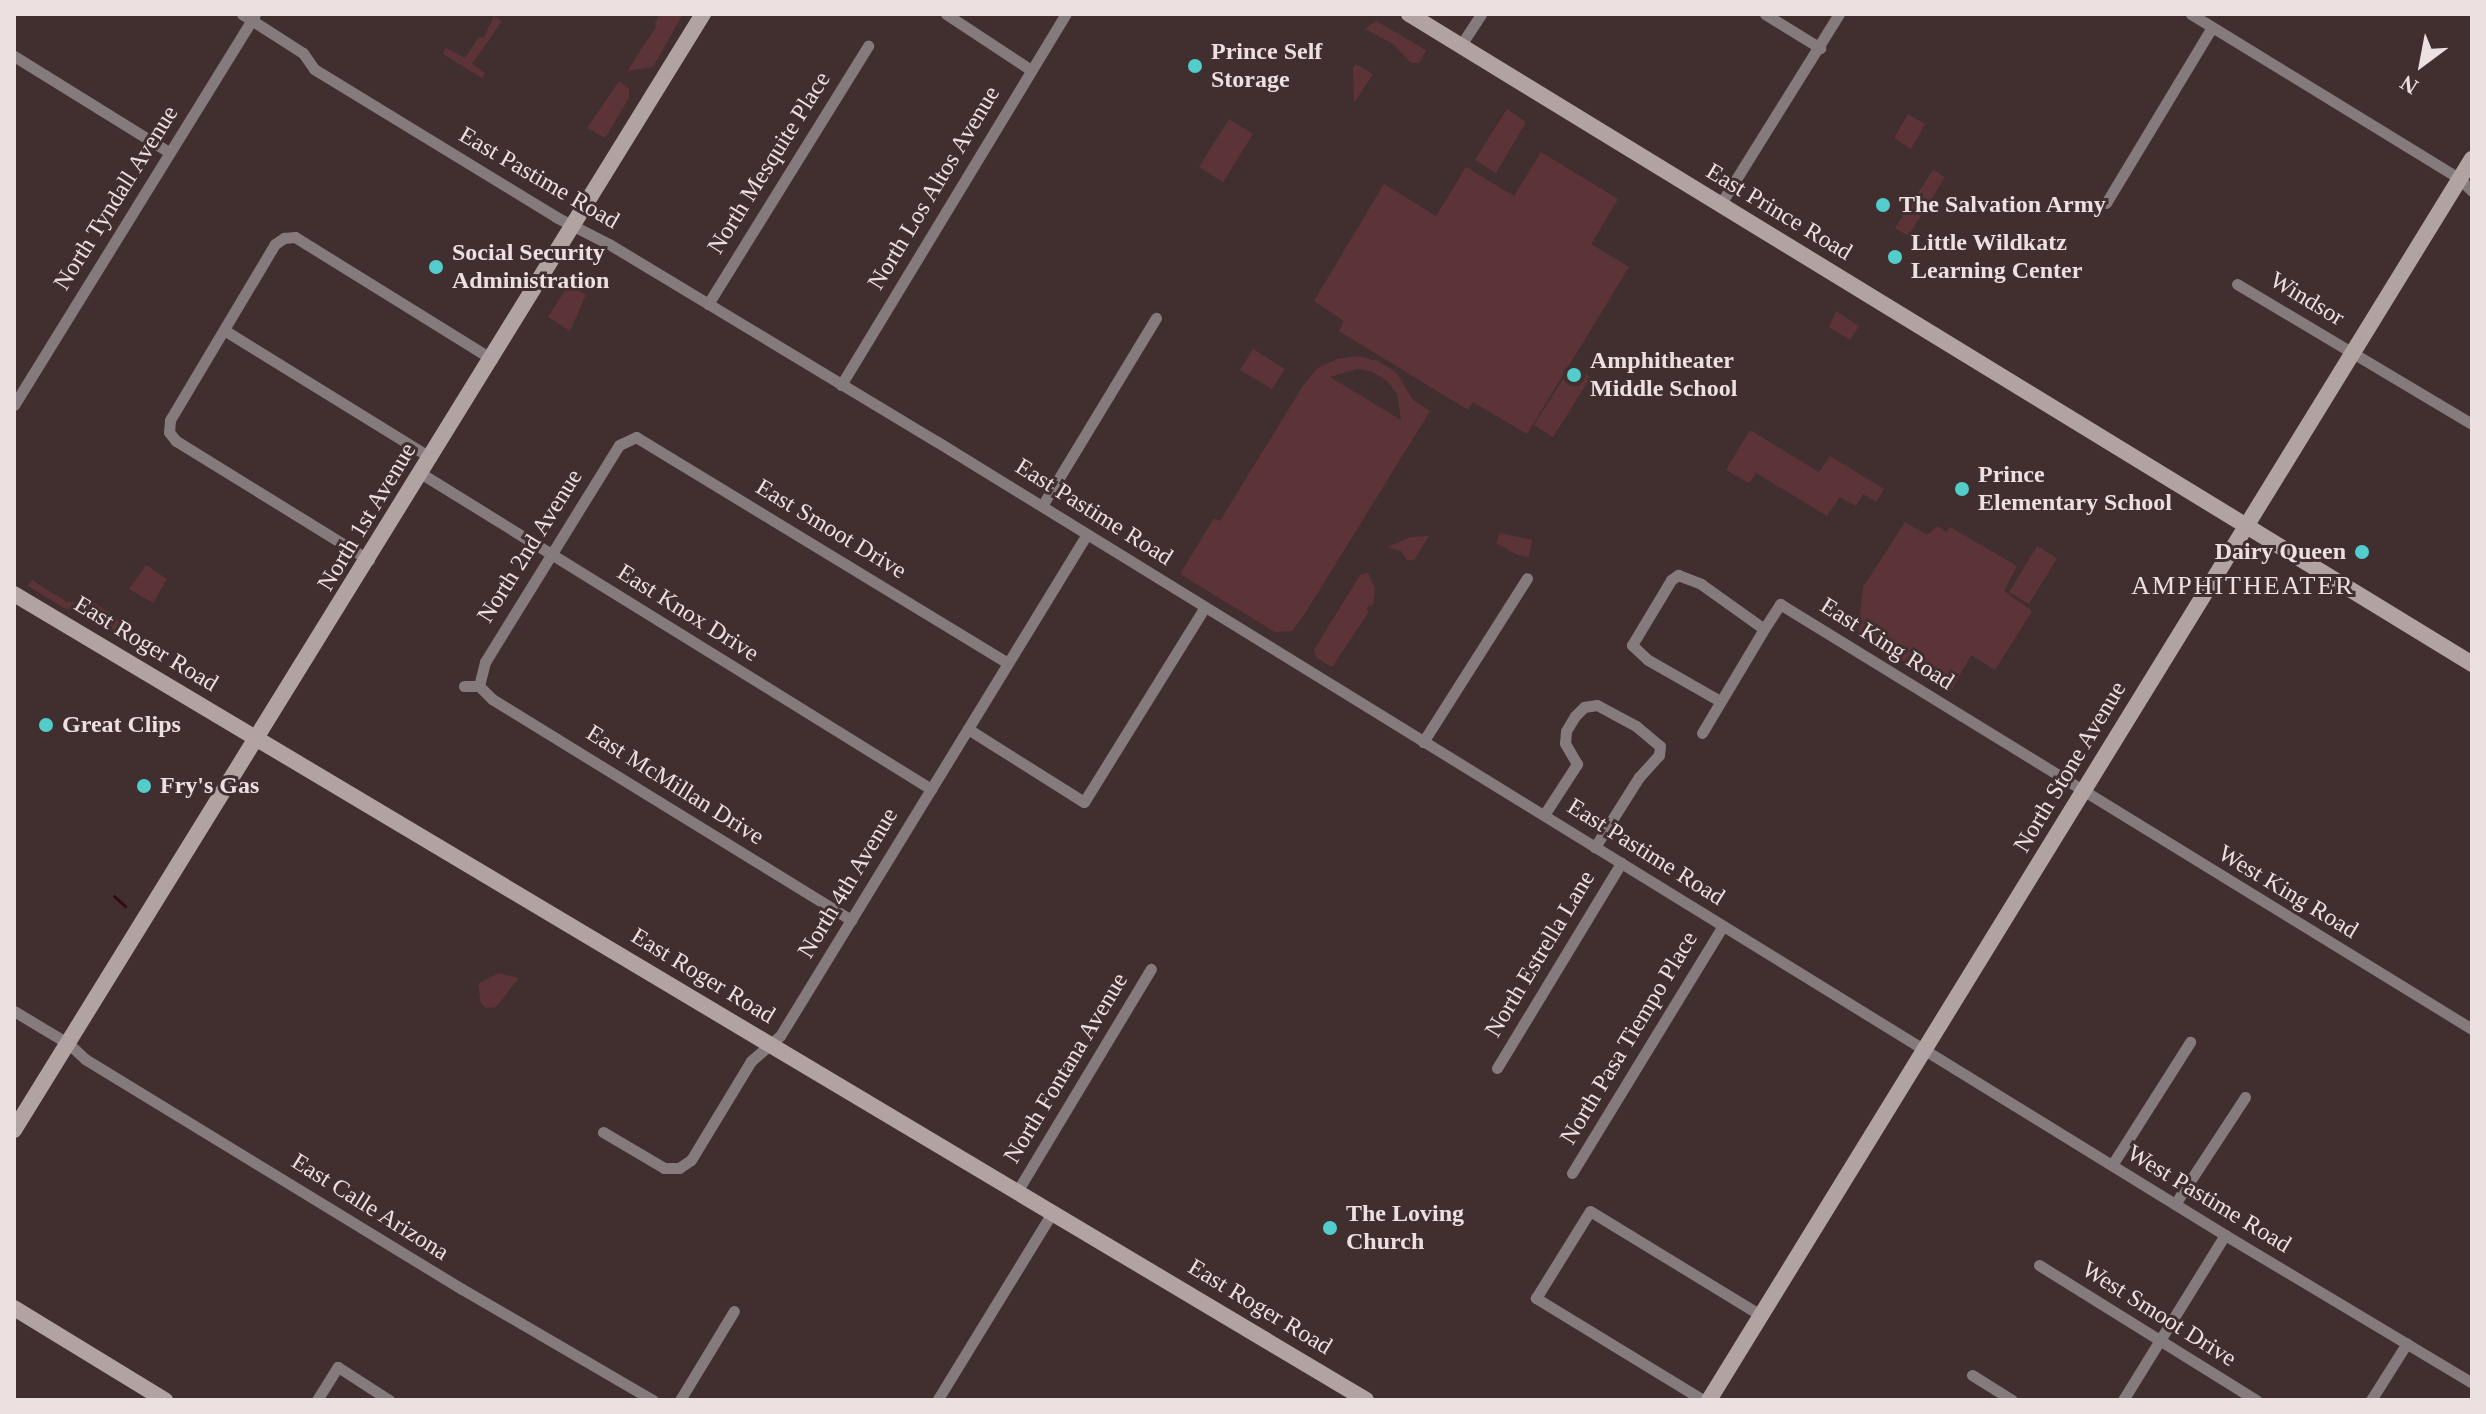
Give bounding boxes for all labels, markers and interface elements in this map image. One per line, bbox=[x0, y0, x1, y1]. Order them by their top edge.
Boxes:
north arrow bbox=[2382, 24, 2462, 104]
place label: Prince Self Storage bbox=[1211, 38, 1322, 94]
marker: Prince Self Storage bbox=[1186, 57, 1204, 75]
street label: North Mesquite Place bbox=[701, 67, 837, 259]
text: N bbox=[2396, 70, 2422, 100]
street label: North Los Altos Avenue bbox=[861, 80, 1007, 296]
street label: North Tyndall Avenue bbox=[47, 100, 185, 296]
street label: East Pastime Road bbox=[454, 121, 624, 235]
street label: East Prince Road bbox=[1701, 157, 1857, 267]
place label: The Salvation Army bbox=[1899, 191, 2107, 219]
marker: The Salvation Army bbox=[1874, 196, 1892, 214]
place label: Little Wildkatz Learning Center bbox=[1911, 229, 2082, 285]
place label: Social Security Administration bbox=[452, 239, 609, 295]
marker: Little Wildkatz Learning Center bbox=[1886, 248, 1904, 266]
marker: Social Security Administration bbox=[427, 258, 445, 276]
street label: Windsor bbox=[2265, 266, 2349, 332]
place label: Amphitheater Middle School bbox=[1590, 347, 1737, 403]
marker: Amphitheater Middle School bbox=[1565, 366, 1583, 384]
street label: North 1st Avenue bbox=[311, 437, 423, 597]
street label: East Pastime Road bbox=[1010, 452, 1178, 572]
place label: Prince Elementary School bbox=[1978, 461, 2172, 517]
street label: North 2nd Avenue bbox=[471, 463, 589, 629]
street label: East Smoot Drive bbox=[750, 473, 912, 585]
marker: Prince Elementary School bbox=[1953, 480, 1971, 498]
place label: Dairy Queen bbox=[2215, 538, 2346, 566]
marker: Dairy Queen bbox=[2353, 543, 2371, 561]
street label: East Knox Drive bbox=[612, 558, 764, 668]
district label: AMPHITHEATER bbox=[2131, 570, 2355, 602]
street label: East Roger Road bbox=[69, 590, 223, 698]
street label: East King Road bbox=[1815, 592, 1959, 696]
street label: North Stone Avenue bbox=[2007, 676, 2133, 858]
place label: Great Clips bbox=[62, 711, 181, 739]
marker: Great Clips bbox=[37, 716, 55, 734]
street label: East McMillan Drive bbox=[581, 719, 769, 851]
place label: Fry's Gas bbox=[160, 772, 259, 800]
marker: Fry's Gas bbox=[135, 777, 153, 795]
street label: East Pastime Road bbox=[1562, 792, 1730, 912]
street label: North 4th Avenue bbox=[791, 802, 905, 964]
street label: West King Road bbox=[2213, 839, 2363, 945]
street label: North Estrella Lane bbox=[1479, 865, 1601, 1043]
street label: East Roger Road bbox=[626, 922, 780, 1030]
street label: North Pasa Tiempo Place bbox=[1554, 926, 1704, 1150]
street label: North Fontana Avenue bbox=[997, 967, 1135, 1169]
street label: West Pastime Road bbox=[2122, 1139, 2296, 1259]
street label: East Calle Arizona bbox=[286, 1147, 454, 1267]
place label: The Loving Church bbox=[1346, 1200, 1464, 1256]
marker: The Loving Church bbox=[1321, 1219, 1339, 1237]
street label: East Roger Road bbox=[1183, 1253, 1337, 1361]
street label: West Smoot Drive bbox=[2076, 1255, 2242, 1373]

